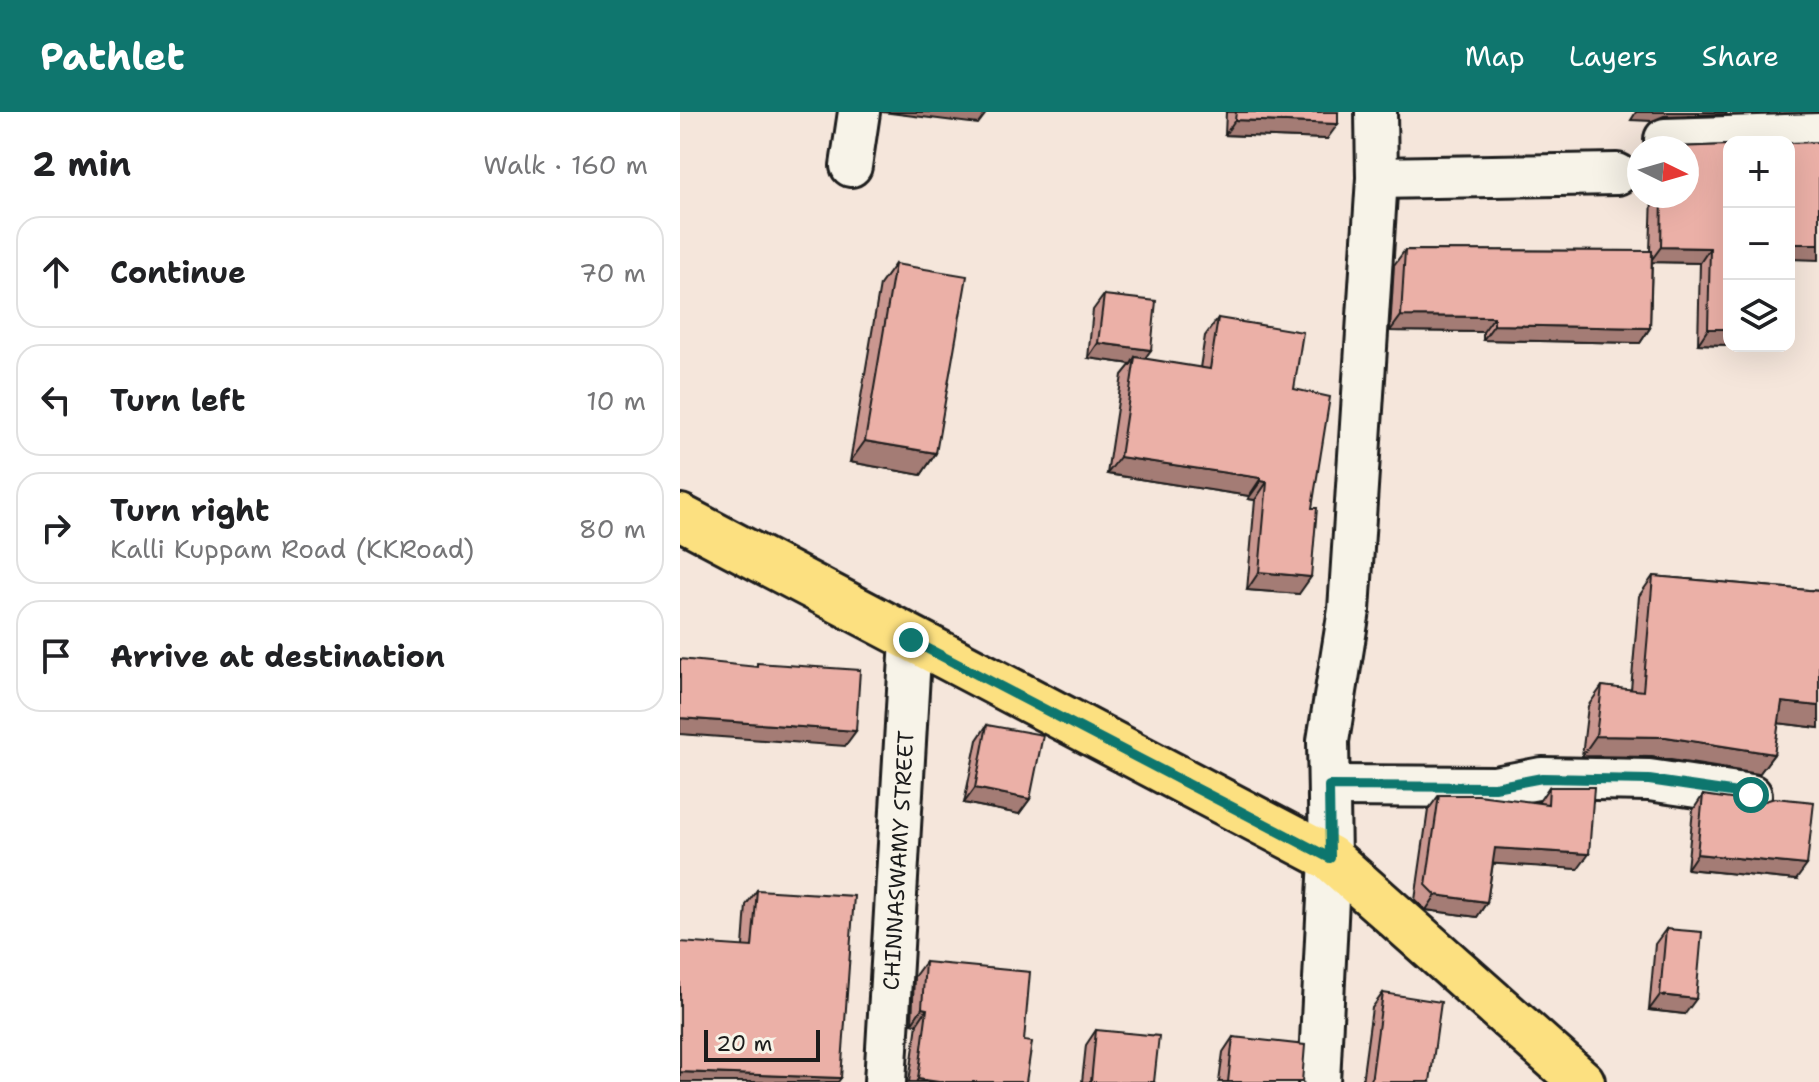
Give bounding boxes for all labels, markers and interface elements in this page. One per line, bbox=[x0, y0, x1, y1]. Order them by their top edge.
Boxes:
text: Pathlet bbox=[40, 31, 185, 82]
text: Map bbox=[1465, 37, 1525, 75]
text: Layers bbox=[1569, 37, 1658, 75]
text: Share bbox=[1702, 37, 1779, 75]
north arrow bbox=[1627, 136, 1699, 208]
map controls bbox=[1723, 136, 1795, 352]
button: + bbox=[1723, 136, 1795, 208]
text: 2 min bbox=[32, 141, 131, 187]
text: Walk · 160 m bbox=[483, 147, 648, 182]
button: − bbox=[1723, 208, 1795, 280]
icon: ahead bbox=[34, 250, 78, 294]
text: Continue bbox=[110, 252, 246, 293]
text: 70 m bbox=[579, 255, 646, 290]
button: layers bbox=[1723, 280, 1795, 352]
icon: left bbox=[34, 378, 78, 422]
text: Turn left bbox=[110, 380, 245, 421]
text: 10 m bbox=[586, 383, 646, 418]
text: Turn right bbox=[110, 490, 269, 531]
icon: right bbox=[34, 506, 78, 550]
text: 80 m bbox=[579, 511, 646, 546]
text: Kalli Kuppam Road (KKRoad) bbox=[110, 531, 474, 566]
route end bbox=[893, 622, 929, 658]
icon: arrive bbox=[34, 634, 78, 678]
text: Arrive at destination bbox=[110, 636, 445, 677]
street label: CHINNASWAMY STREET bbox=[876, 729, 921, 991]
route start bbox=[1733, 777, 1769, 813]
scale bar bbox=[704, 1026, 820, 1062]
text: 20 m bbox=[716, 1029, 773, 1058]

